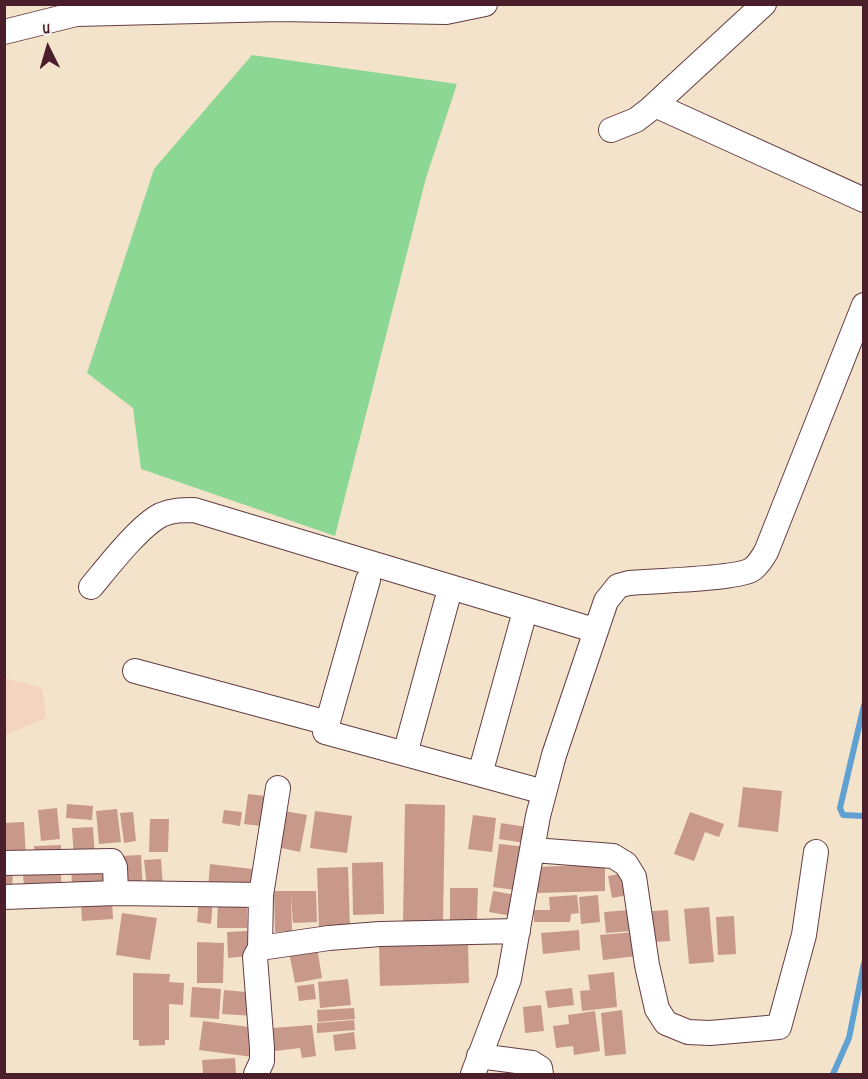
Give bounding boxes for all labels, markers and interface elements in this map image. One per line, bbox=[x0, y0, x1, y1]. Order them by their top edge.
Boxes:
north arrow bbox=[18, 18, 78, 78]
text: U bbox=[42, 18, 51, 41]

